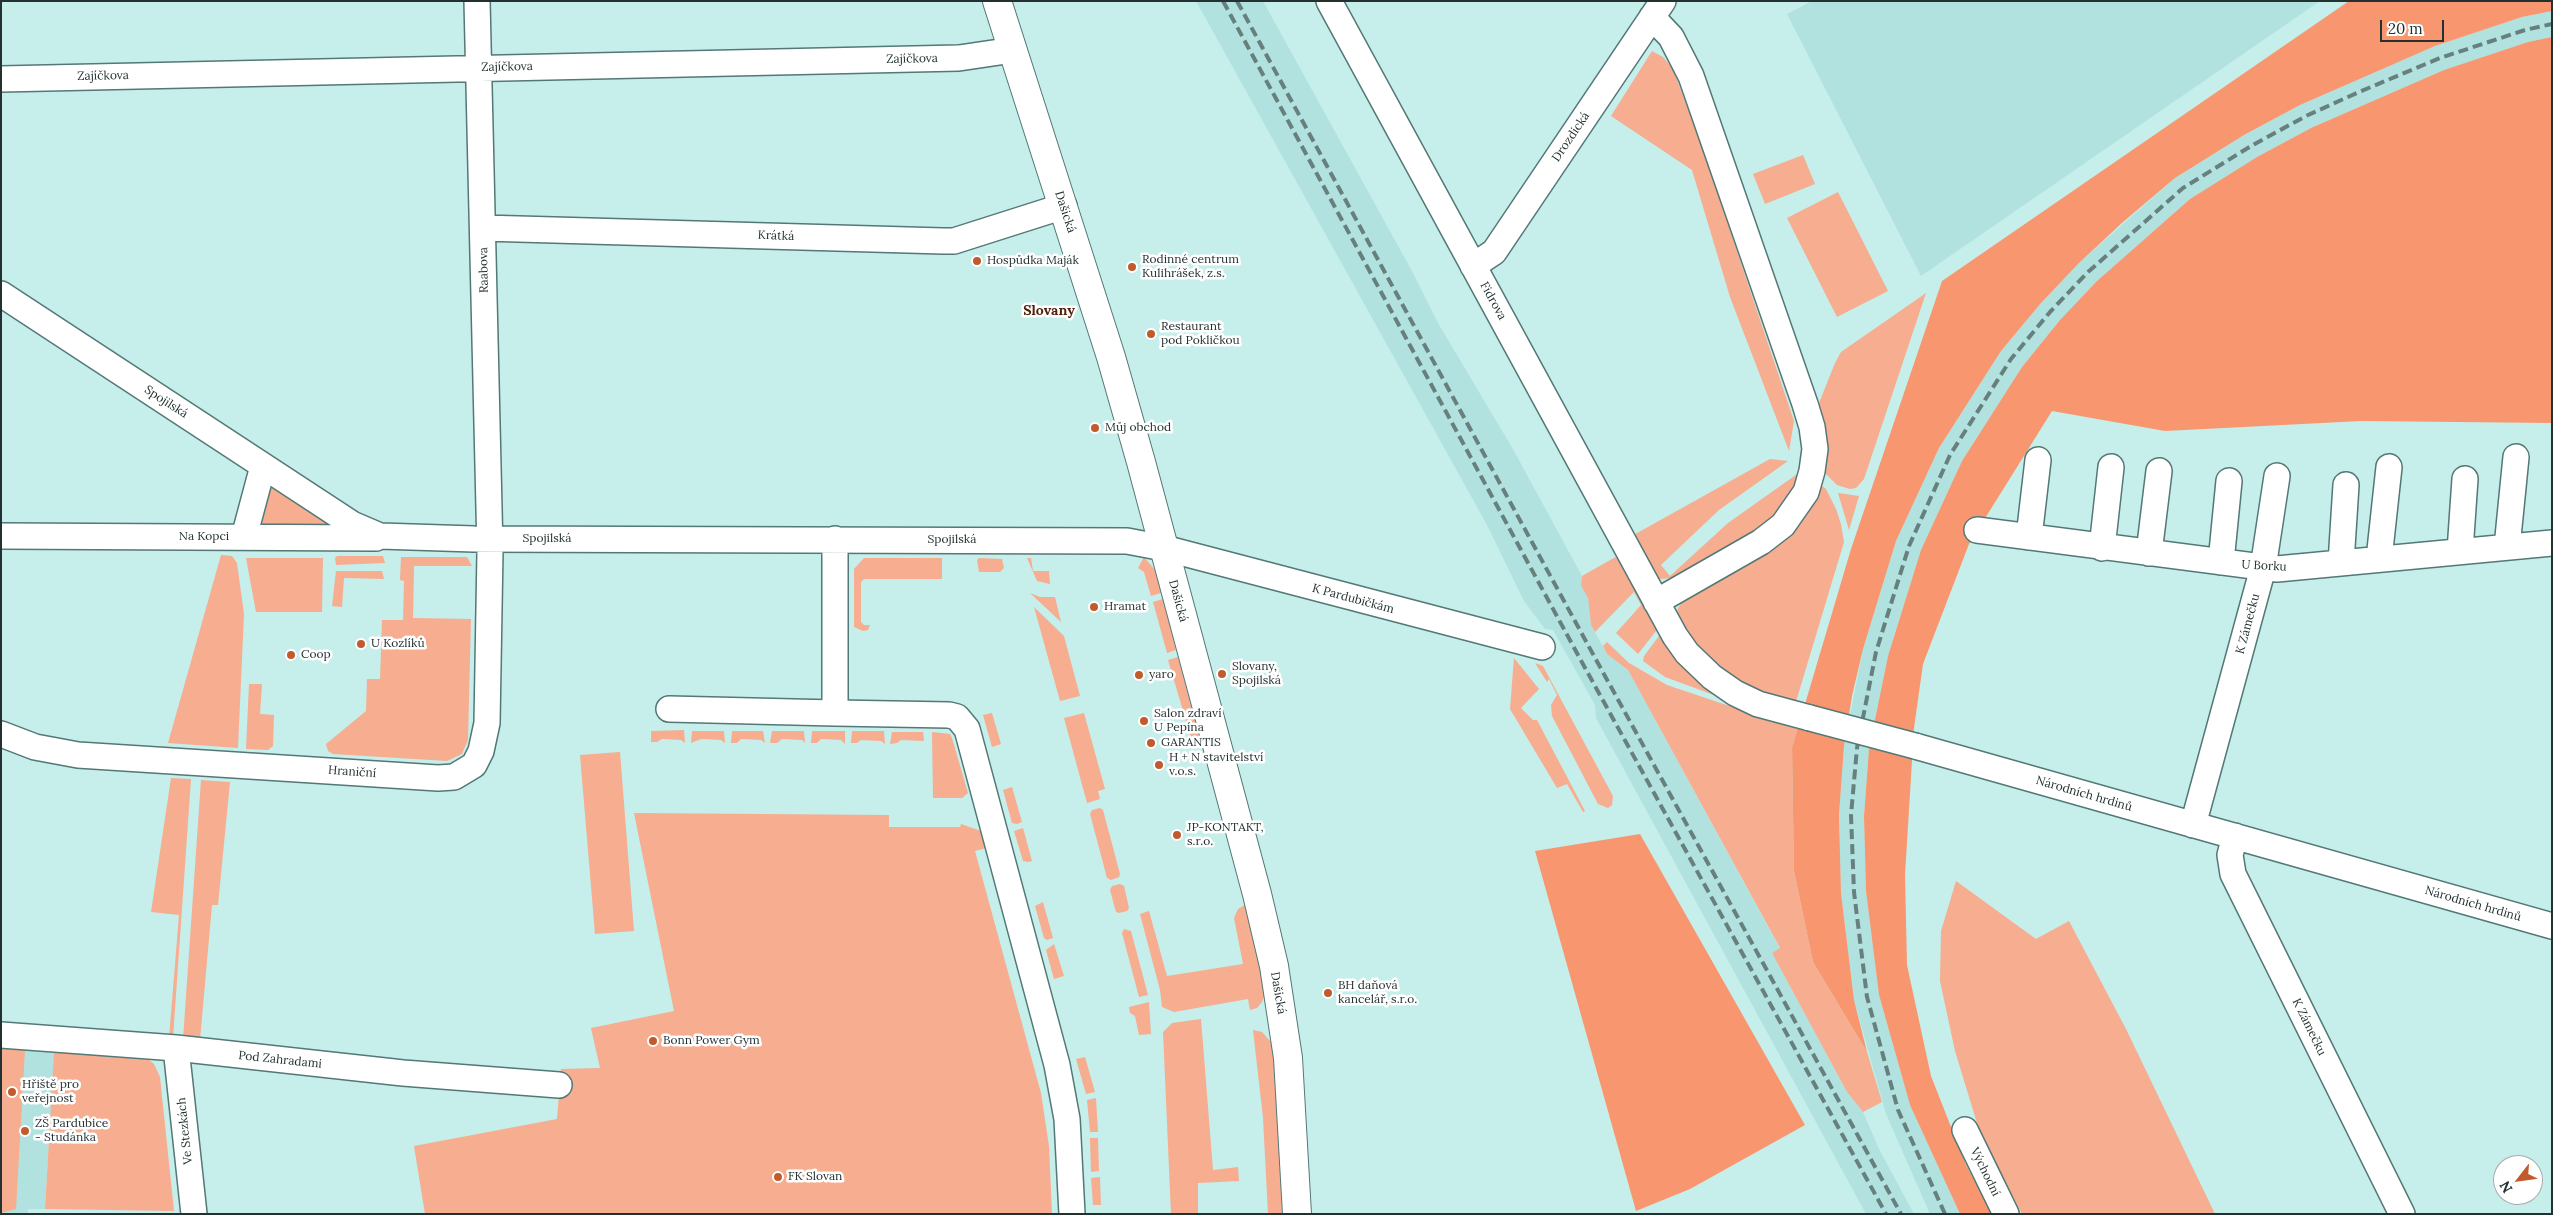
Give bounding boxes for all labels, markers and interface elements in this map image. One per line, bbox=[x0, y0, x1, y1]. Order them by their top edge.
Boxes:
scale bar bbox=[2383, 10, 2447, 42]
text: 20 m bbox=[2388, 19, 2423, 38]
street label: Zajíčkova bbox=[886, 51, 938, 67]
street label: Zajíčkova bbox=[481, 59, 533, 75]
street label: Zajíčkova bbox=[77, 68, 129, 84]
street label: Drozdická bbox=[1549, 109, 1593, 165]
street label: Dašická bbox=[1052, 189, 1078, 235]
street label: Krátká bbox=[757, 228, 795, 244]
street label: Raabova bbox=[476, 247, 492, 293]
place label: Rodinné centrum Kulihrášek, z.s. bbox=[1142, 253, 1239, 281]
place label: Hospůdka Maják bbox=[987, 254, 1079, 268]
marker: Hospůdka Maják bbox=[971, 255, 983, 267]
marker: Rodinné centrum Kulihrášek, z.s. bbox=[1126, 261, 1138, 273]
street label: Fidrova bbox=[1477, 279, 1509, 323]
district label: Slovany bbox=[1023, 303, 1075, 319]
place label: Restaurant pod Pokličkou bbox=[1161, 320, 1240, 348]
marker: Restaurant pod Pokličkou bbox=[1145, 328, 1157, 340]
street label: Spojilská bbox=[142, 383, 190, 421]
place label: Můj obchod bbox=[1105, 421, 1171, 435]
marker: Můj obchod bbox=[1089, 422, 1101, 434]
street label: Na Kopci bbox=[179, 530, 229, 544]
street label: Spojilská bbox=[523, 532, 571, 546]
street label: Spojilská bbox=[928, 533, 976, 547]
street label: U Borku bbox=[2241, 558, 2287, 574]
street label: Dašická bbox=[1165, 578, 1191, 624]
street label: K Pardubičkám bbox=[1310, 581, 1396, 617]
street label: K Zámečku bbox=[2233, 592, 2263, 656]
place label: Hramat bbox=[1104, 600, 1146, 614]
marker: Hramat bbox=[1088, 601, 1100, 613]
place label: U Kozlíků bbox=[371, 637, 425, 651]
marker: U Kozlíků bbox=[355, 638, 367, 650]
place label: Coop bbox=[301, 648, 331, 662]
marker: Coop bbox=[285, 649, 297, 661]
place label: Slovany, Spojilská bbox=[1232, 660, 1281, 688]
place label: yaro bbox=[1149, 668, 1174, 682]
marker: Slovany, Spojilská bbox=[1216, 668, 1228, 680]
marker: yaro bbox=[1133, 669, 1145, 681]
place label: Salon zdraví U Pepína bbox=[1154, 707, 1222, 735]
marker: Salon zdraví U Pepína bbox=[1138, 715, 1150, 727]
place label: GARANTIS bbox=[1161, 736, 1221, 750]
marker: GARANTIS bbox=[1145, 737, 1157, 749]
place label: H + N stavitelství v.o.s. bbox=[1169, 751, 1263, 779]
marker: H + N stavitelství v.o.s. bbox=[1153, 759, 1165, 771]
street label: Hraniční bbox=[327, 763, 377, 781]
street label: Národních hrdinů bbox=[2034, 773, 2134, 815]
place label: JP-KONTAKT, s.r.o. bbox=[1187, 821, 1263, 849]
marker: JP-KONTAKT, s.r.o. bbox=[1171, 829, 1183, 841]
street label: Národních hrdinů bbox=[2423, 883, 2523, 925]
street label: Dašická bbox=[1267, 971, 1289, 1015]
place label: BH daňová kancelář, s.r.o. bbox=[1338, 979, 1417, 1007]
marker: BH daňová kancelář, s.r.o. bbox=[1322, 987, 1334, 999]
street label: K Zámečku bbox=[2289, 996, 2329, 1058]
place label: Bonn Power Gym bbox=[663, 1034, 760, 1048]
marker: Bonn Power Gym bbox=[647, 1035, 659, 1047]
street label: Pod Zahradami bbox=[237, 1048, 323, 1072]
place label: Hřiště pro veřejnost bbox=[22, 1078, 79, 1106]
marker: Hřiště pro veřejnost bbox=[6, 1086, 18, 1098]
street label: Ve Stezkách bbox=[174, 1097, 196, 1165]
place label: ZŠ Pardubice - Studánka bbox=[35, 1117, 108, 1145]
marker: ZŠ Pardubice - Studánka bbox=[19, 1125, 31, 1137]
street label: Východní bbox=[1967, 1145, 2003, 1199]
north arrow bbox=[2493, 1155, 2543, 1205]
place label: FK Slovan bbox=[788, 1170, 842, 1184]
marker: FK Slovan bbox=[772, 1171, 784, 1183]
text: N bbox=[2495, 1178, 2516, 1196]

